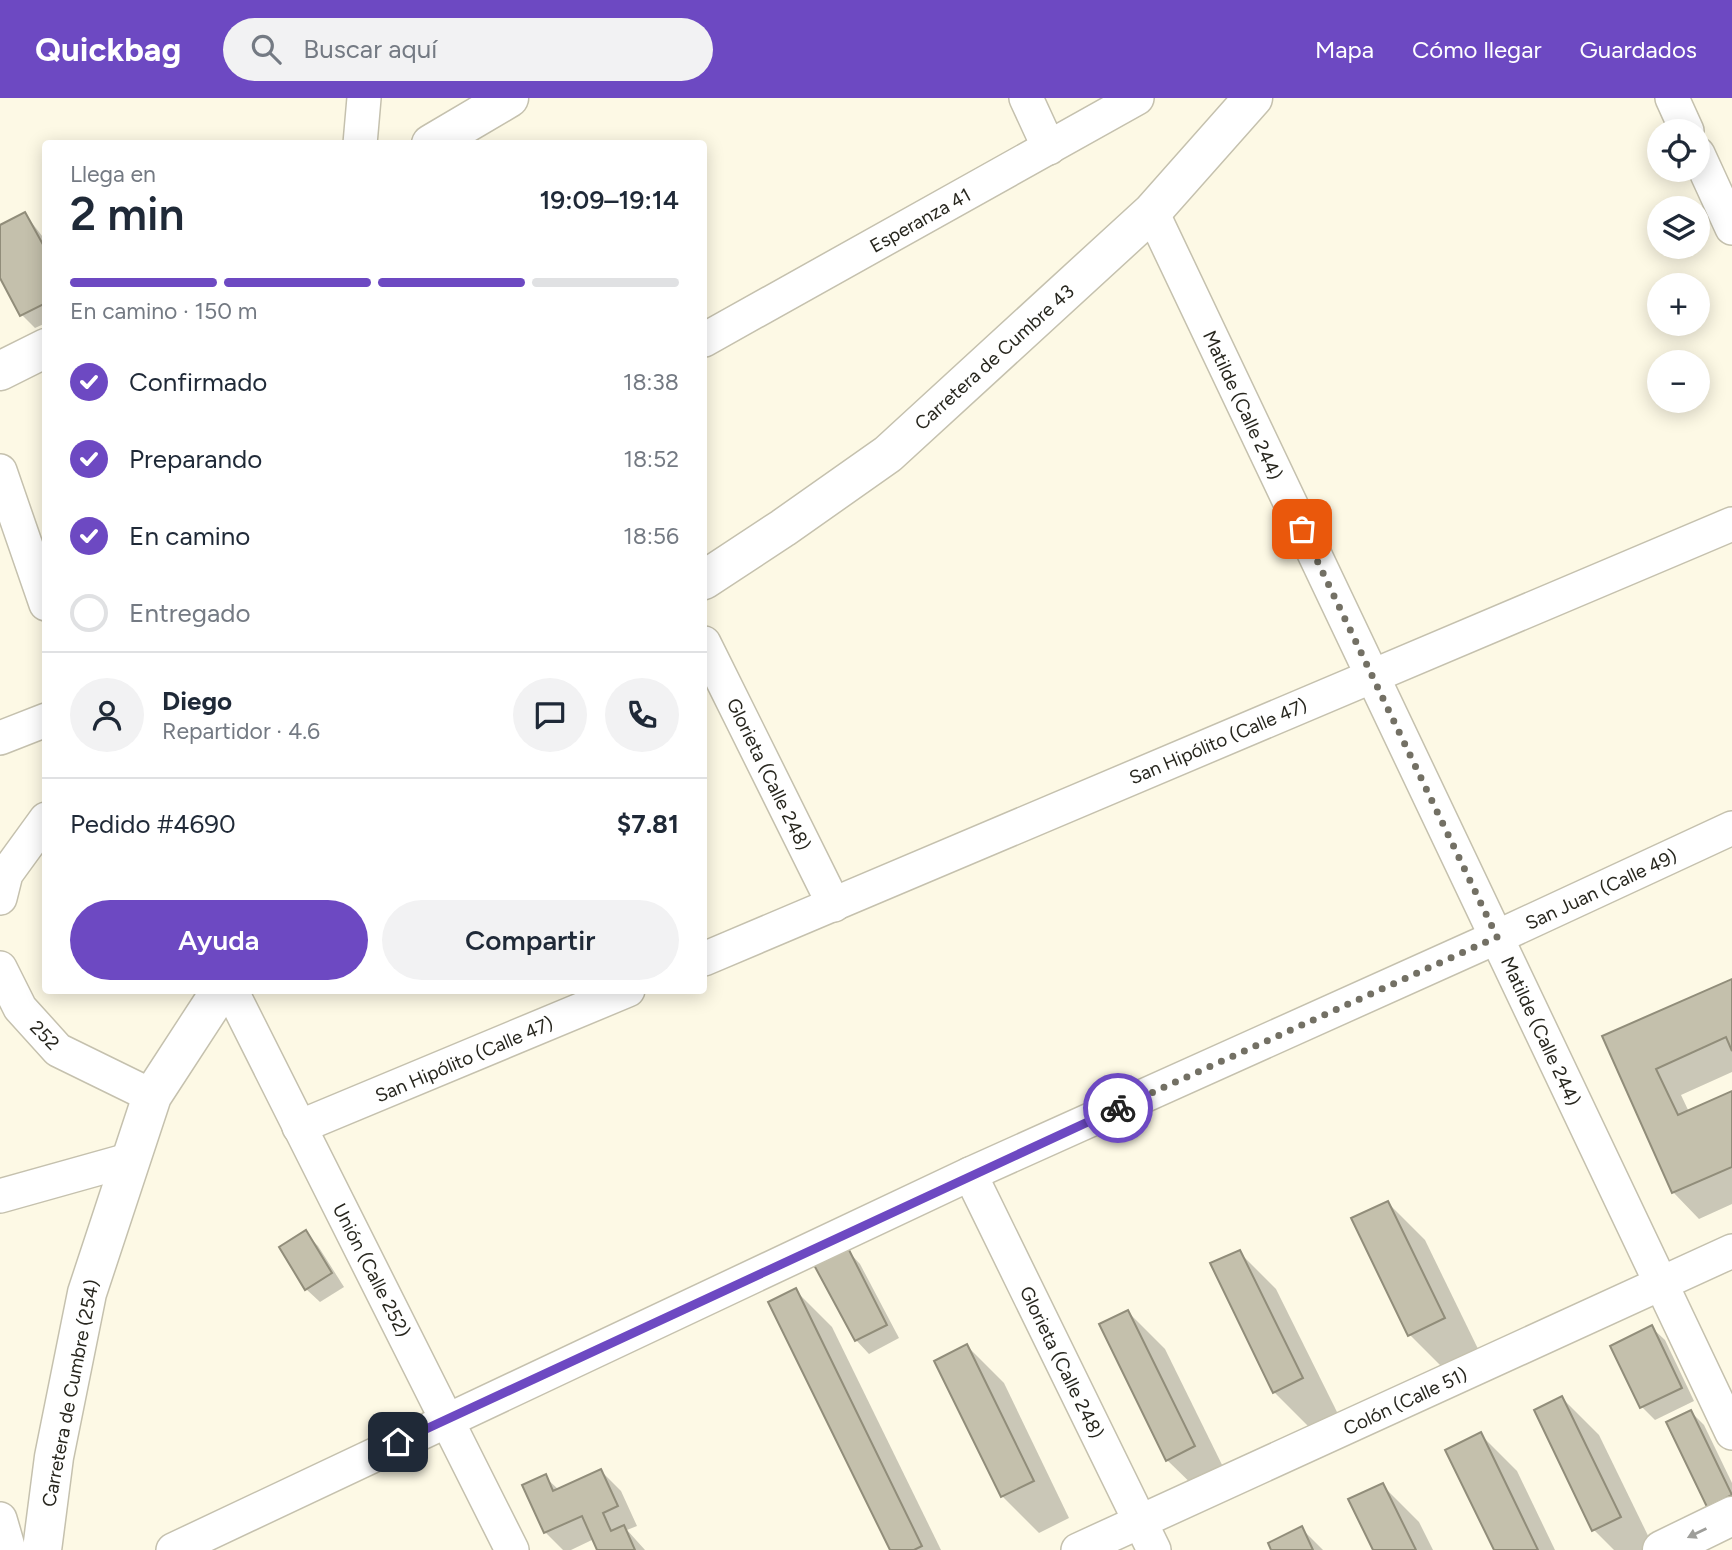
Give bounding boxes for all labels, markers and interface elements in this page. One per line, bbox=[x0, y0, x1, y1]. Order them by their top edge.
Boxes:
search box bbox=[223, 18, 713, 81]
text: Quickbag bbox=[35, 30, 181, 69]
icon: search bbox=[247, 30, 285, 68]
text: Buscar aquí bbox=[303, 33, 437, 65]
text: Mapa bbox=[1315, 35, 1374, 64]
text: Cómo llegar bbox=[1412, 35, 1542, 64]
text: Guardados bbox=[1580, 35, 1697, 64]
map controls bbox=[1647, 119, 1710, 413]
button: locate bbox=[1647, 119, 1710, 182]
text: Llega en bbox=[70, 160, 156, 188]
street label: Esperanza 41 bbox=[866, 183, 975, 258]
text: 19:09–19:14 bbox=[539, 184, 679, 216]
text: 2 min bbox=[70, 186, 185, 242]
button: layers bbox=[1647, 196, 1710, 259]
button: + bbox=[1647, 273, 1710, 336]
street label: Carretera de Cumbre 43 bbox=[910, 280, 1079, 435]
text: En camino · 150 m bbox=[70, 297, 257, 325]
street label: Matilde (Calle 244) bbox=[1198, 327, 1287, 484]
button: − bbox=[1647, 350, 1710, 413]
icon: check bbox=[70, 363, 108, 401]
text: Confirmado bbox=[129, 366, 267, 398]
text: 18:38 bbox=[623, 368, 679, 396]
icon: check bbox=[70, 440, 108, 478]
text: Preparando bbox=[129, 443, 262, 475]
text: 18:52 bbox=[623, 445, 679, 473]
pin bbox=[1272, 499, 1332, 559]
icon: bag bbox=[1283, 510, 1321, 548]
icon: check bbox=[70, 517, 108, 555]
text: En camino bbox=[129, 520, 250, 552]
text: 18:56 bbox=[623, 522, 679, 550]
text: Entregado bbox=[129, 597, 251, 629]
button: person bbox=[70, 678, 144, 752]
button: chat bbox=[513, 678, 587, 752]
button: phone bbox=[605, 678, 679, 752]
text: Diego bbox=[162, 685, 232, 717]
street label: Glorieta (Calle 248) bbox=[722, 694, 815, 854]
street label: San Hipólito (Calle 47) bbox=[1126, 694, 1311, 789]
text: Repartidor · 4.6 bbox=[162, 717, 320, 745]
text: Pedido #4690 bbox=[70, 808, 236, 840]
text: $7.81 bbox=[617, 808, 679, 840]
street label: San Juan (Calle 49) bbox=[1522, 844, 1681, 935]
button: Ayuda bbox=[70, 900, 368, 980]
button: Compartir bbox=[382, 900, 679, 980]
street label: Matilde (Calle 244) bbox=[1496, 953, 1585, 1110]
street label: San Hipólito (Calle 47) bbox=[372, 1012, 557, 1107]
street label: 252 bbox=[25, 1016, 64, 1055]
courier bbox=[1083, 1073, 1153, 1143]
icon: bike bbox=[1099, 1089, 1137, 1127]
street label: Unión (Calle 252) bbox=[328, 1199, 415, 1341]
street label: Carretera de Cumbre (254) bbox=[37, 1278, 104, 1509]
street label: Glorieta (Calle 248) bbox=[1015, 1282, 1108, 1442]
street label: Colón (Calle 51) bbox=[1340, 1363, 1471, 1440]
pin bbox=[368, 1412, 428, 1472]
icon: home bbox=[379, 1423, 417, 1461]
one-way arrow bbox=[1687, 1527, 1707, 1539]

